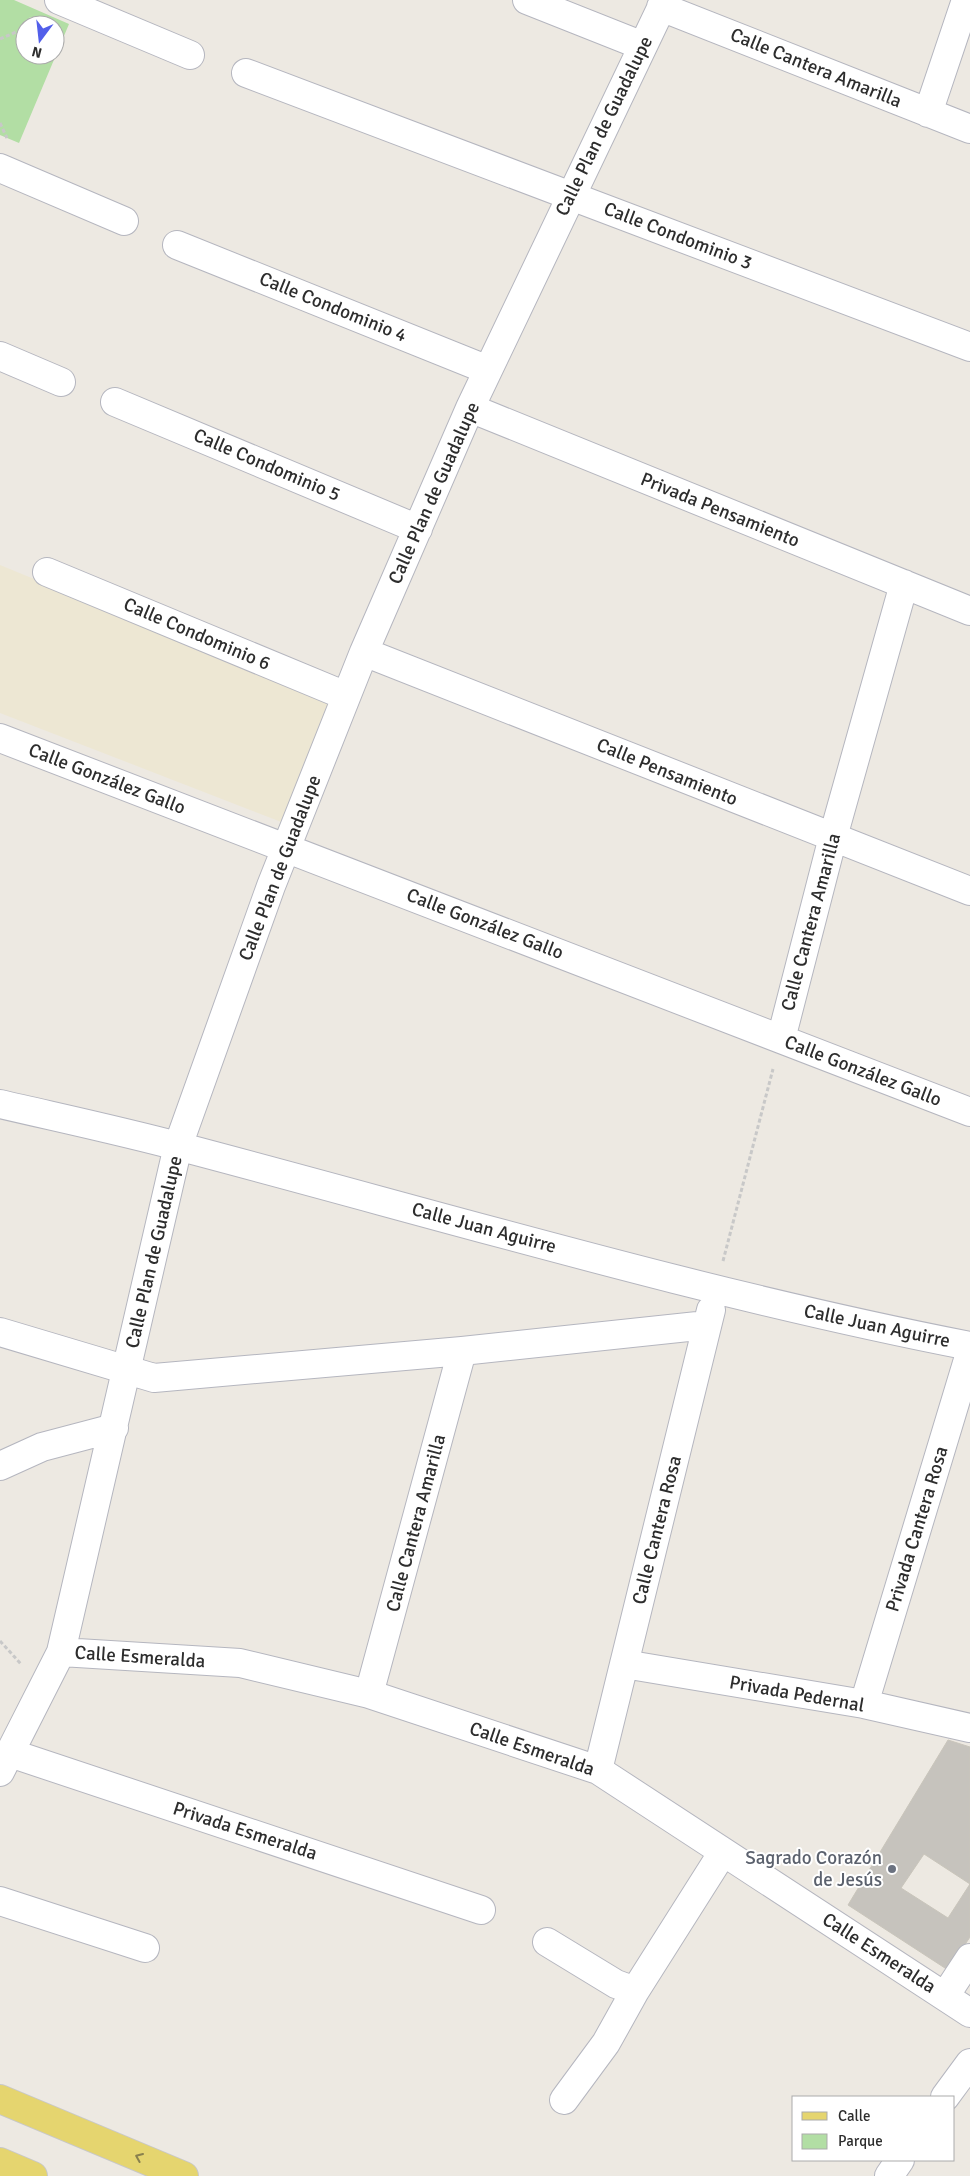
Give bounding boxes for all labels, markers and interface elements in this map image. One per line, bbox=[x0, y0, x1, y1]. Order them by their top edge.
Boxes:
north arrow bbox=[15, 15, 65, 65]
street label: Calle Cantera Amarilla bbox=[727, 23, 905, 113]
street label: Calle Plan de Guadalupe bbox=[550, 32, 658, 220]
text: N bbox=[30, 43, 44, 62]
street label: Calle Condominio 3 bbox=[600, 197, 756, 275]
street label: Calle Condominio 4 bbox=[256, 266, 410, 348]
street label: Calle Plan de Guadalupe bbox=[383, 398, 485, 588]
street label: Calle Condominio 5 bbox=[190, 423, 344, 507]
street label: Privada Pensamiento bbox=[637, 467, 803, 553]
street label: Calle Condominio 6 bbox=[120, 592, 274, 676]
street label: Calle Pensamiento bbox=[593, 733, 741, 811]
street label: Calle González Gallo bbox=[25, 738, 189, 820]
street label: Calle Plan de Guadalupe bbox=[234, 772, 326, 964]
street label: Calle Cantera Amarilla bbox=[776, 831, 846, 1013]
street label: Calle González Gallo bbox=[403, 883, 567, 965]
street label: Calle González Gallo bbox=[781, 1030, 945, 1112]
street label: Calle Plan de Guadalupe bbox=[120, 1153, 188, 1351]
street label: Calle Juan Aguirre bbox=[409, 1197, 559, 1259]
street label: Calle Juan Aguirre bbox=[802, 1299, 952, 1353]
street label: Calle Cantera Amarilla bbox=[381, 1432, 451, 1614]
street label: Privada Cantera Rosa bbox=[880, 1443, 954, 1615]
street label: Calle Cantera Rosa bbox=[627, 1453, 687, 1607]
street label: Calle Esmeralda bbox=[74, 1640, 206, 1674]
street label: Privada Pedernal bbox=[728, 1670, 866, 1718]
street label: Calle Esmeralda bbox=[466, 1716, 598, 1782]
street label: Privada Esmeralda bbox=[170, 1796, 320, 1866]
place label: Sagrado Corazón de Jesús bbox=[745, 1846, 882, 1892]
marker: Sagrado Corazón de Jesús bbox=[886, 1863, 898, 1875]
street label: Calle Esmeralda bbox=[818, 1907, 940, 1999]
legend bbox=[792, 2096, 955, 2161]
text: Calle bbox=[838, 2107, 871, 2125]
text: Parque bbox=[838, 2132, 883, 2150]
one-way arrow bbox=[135, 2153, 144, 2164]

